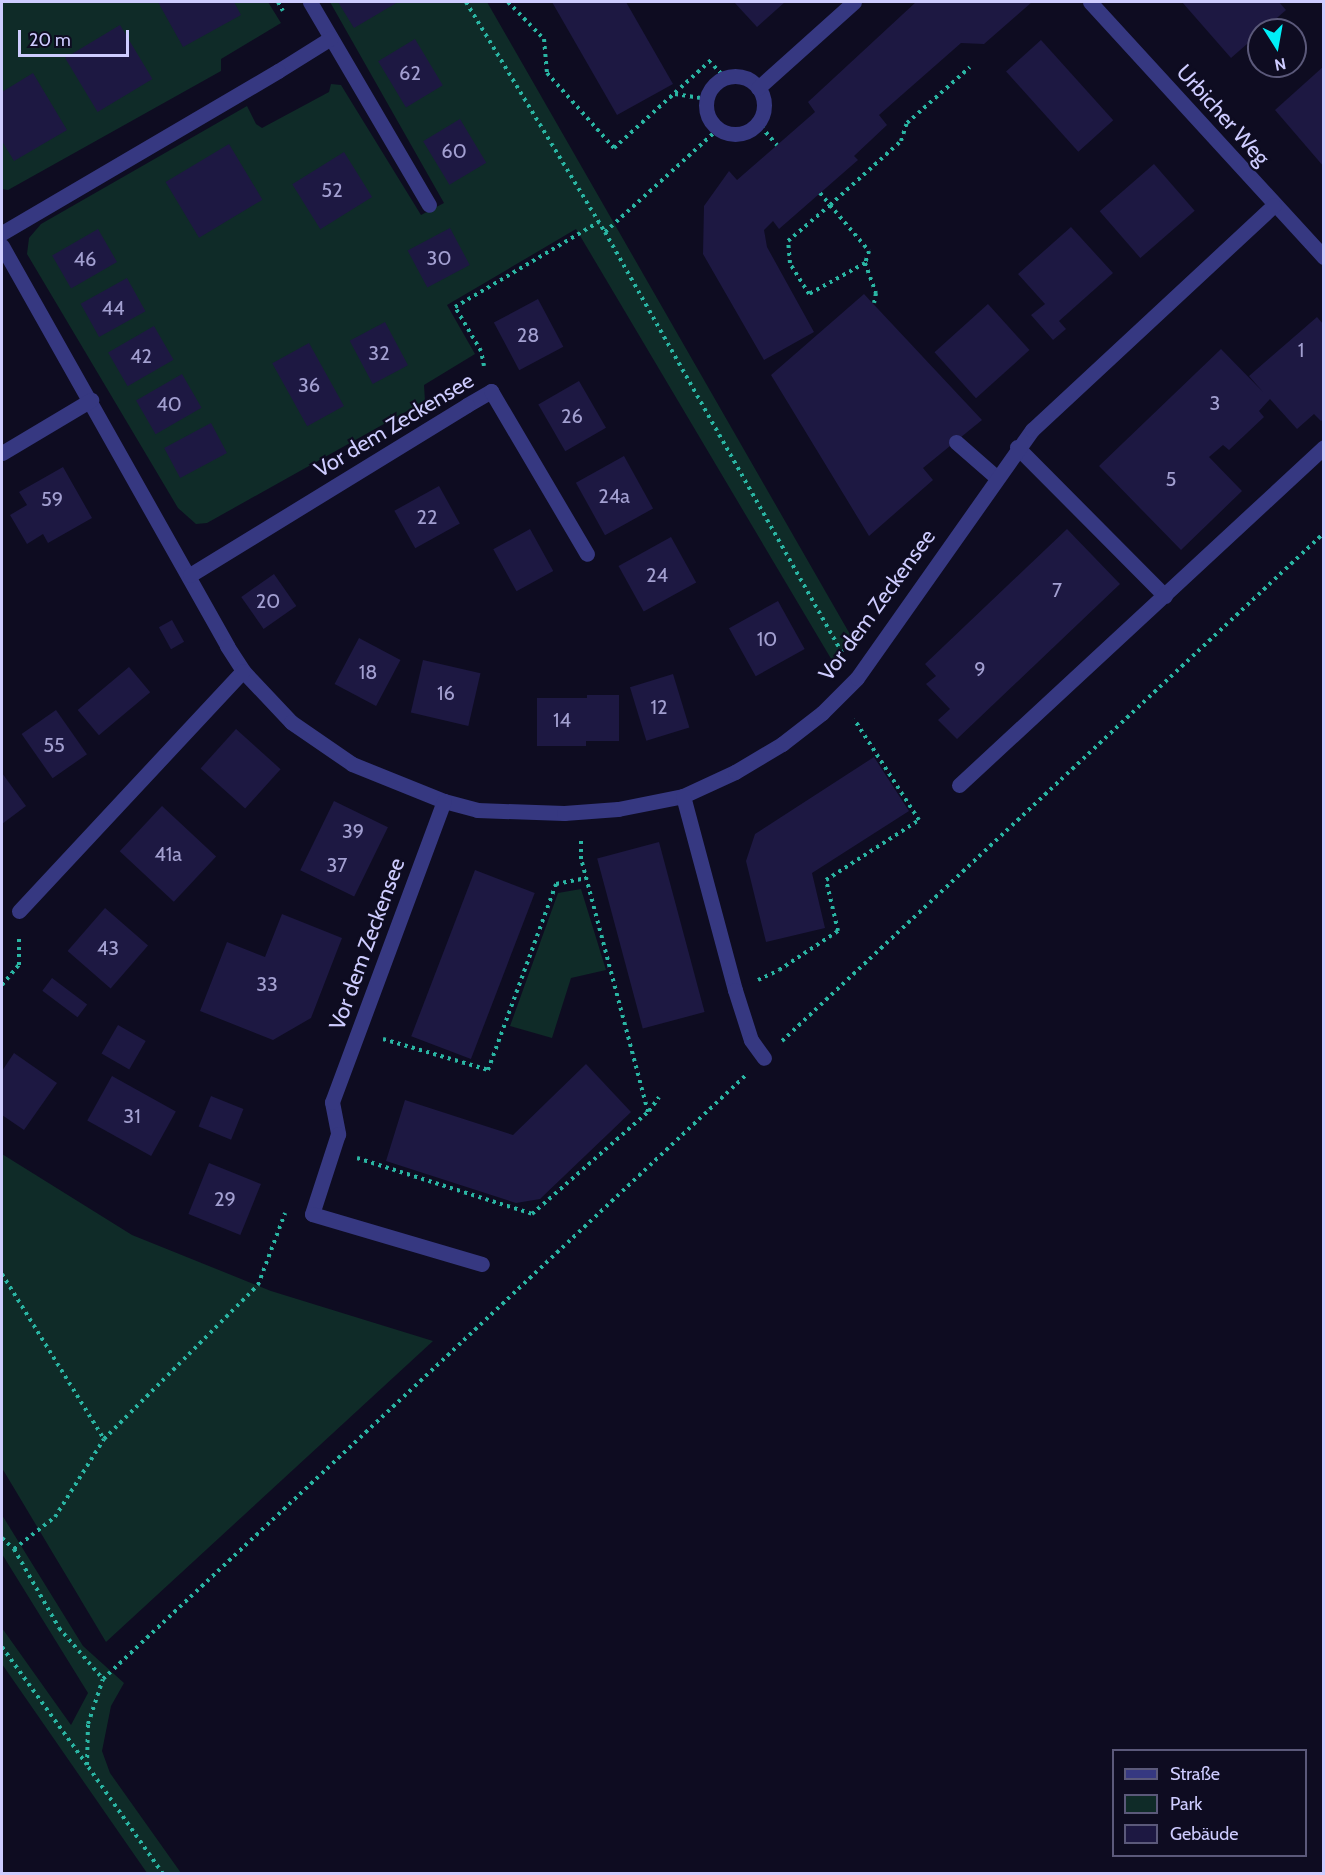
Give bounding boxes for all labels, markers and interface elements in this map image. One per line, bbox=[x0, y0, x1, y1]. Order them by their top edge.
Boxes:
scale bar bbox=[21, 18, 132, 56]
north arrow bbox=[1247, 18, 1307, 78]
text: 20 m bbox=[29, 29, 71, 51]
text: N bbox=[1273, 54, 1288, 75]
street label: Urbicher Weg bbox=[1171, 59, 1275, 171]
house number: 62 bbox=[399, 61, 421, 85]
house number: 60 bbox=[441, 139, 467, 163]
house number: 52 bbox=[321, 178, 343, 202]
house number: 30 bbox=[427, 246, 451, 270]
house number: 46 bbox=[74, 247, 96, 271]
house number: 44 bbox=[101, 296, 125, 320]
house number: 28 bbox=[517, 323, 539, 347]
house number: 1 bbox=[1298, 338, 1304, 362]
house number: 32 bbox=[368, 341, 390, 365]
house number: 42 bbox=[130, 344, 152, 368]
street label: Vor dem Zeckensee bbox=[310, 367, 478, 483]
house number: 36 bbox=[298, 373, 320, 397]
house number: 3 bbox=[1210, 391, 1220, 415]
house number: 40 bbox=[156, 392, 182, 416]
house number: 26 bbox=[561, 404, 583, 428]
house number: 5 bbox=[1166, 467, 1176, 491]
house number: 24a bbox=[598, 484, 630, 508]
house number: 59 bbox=[41, 487, 63, 511]
house number: 22 bbox=[417, 505, 437, 529]
street label: Vor dem Zeckensee bbox=[813, 524, 941, 686]
house number: 24 bbox=[646, 563, 668, 587]
house number: 7 bbox=[1052, 578, 1062, 602]
house number: 20 bbox=[256, 589, 280, 613]
house number: 10 bbox=[757, 627, 777, 651]
house number: 9 bbox=[974, 657, 986, 681]
house number: 18 bbox=[359, 660, 377, 684]
house number: 16 bbox=[437, 681, 455, 705]
house number: 12 bbox=[651, 695, 667, 719]
house number: 14 bbox=[553, 708, 571, 732]
house number: 55 bbox=[43, 733, 65, 757]
house number: 39 bbox=[342, 819, 364, 843]
house number: 41a bbox=[154, 842, 182, 866]
house number: 37 bbox=[327, 853, 347, 877]
street label: Vor dem Zeckensee bbox=[324, 854, 410, 1034]
house number: 43 bbox=[97, 936, 119, 960]
house number: 33 bbox=[256, 972, 278, 996]
house number: 31 bbox=[123, 1104, 141, 1128]
house number: 29 bbox=[214, 1187, 236, 1211]
legend bbox=[1112, 1749, 1307, 1857]
text: Straße bbox=[1170, 1763, 1220, 1785]
text: Park bbox=[1170, 1793, 1202, 1815]
text: Gebäude bbox=[1170, 1823, 1239, 1845]

